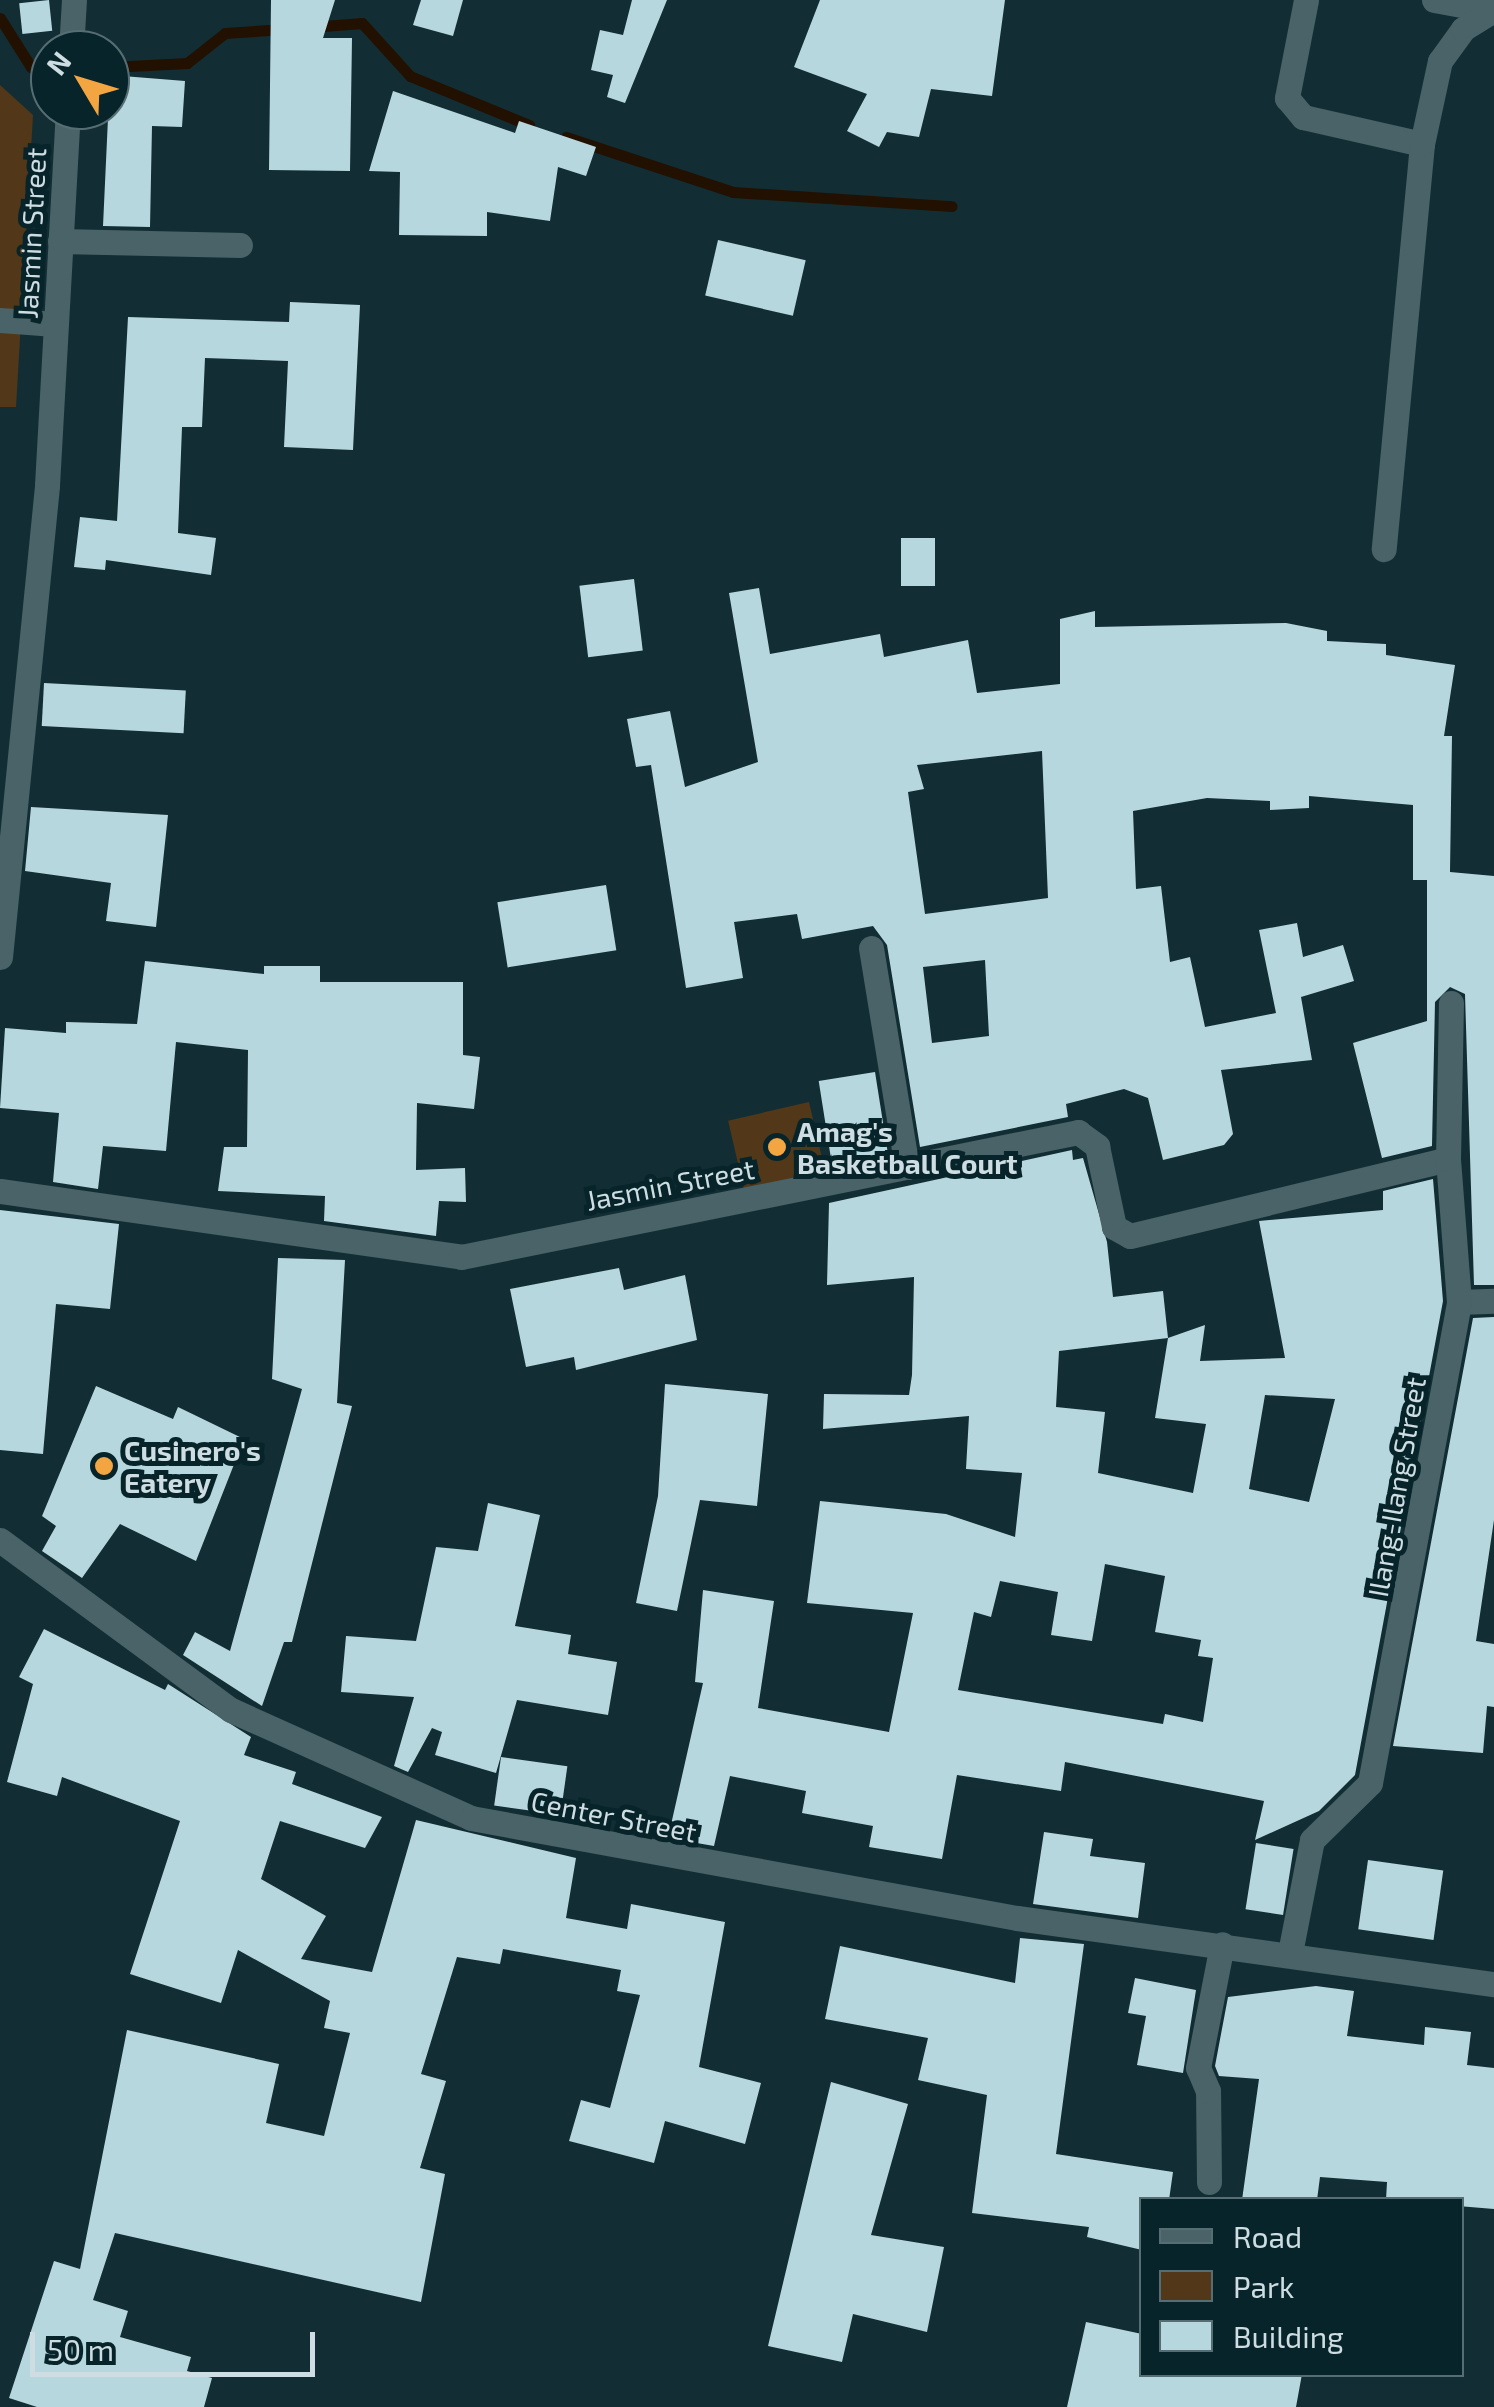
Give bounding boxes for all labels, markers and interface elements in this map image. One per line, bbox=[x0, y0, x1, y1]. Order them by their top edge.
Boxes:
north arrow bbox=[30, 30, 130, 130]
text: N bbox=[38, 44, 78, 81]
street label: Jasmin Street bbox=[10, 147, 52, 319]
place label: Amag's Basketball Court bbox=[797, 1114, 1018, 1180]
marker: Amag's Basketball Court bbox=[766, 1136, 788, 1158]
street label: Jasmin Street bbox=[583, 1151, 757, 1217]
street label: Ilang-Ilang Street bbox=[1360, 1375, 1432, 1599]
place label: Cusinero's Eatery bbox=[124, 1433, 261, 1499]
marker: Cusinero's Eatery bbox=[93, 1455, 115, 1477]
street label: Center Street bbox=[528, 1783, 700, 1849]
legend bbox=[1139, 2197, 1464, 2377]
text: Road bbox=[1233, 2218, 1302, 2254]
text: Park bbox=[1233, 2268, 1294, 2304]
scale bar bbox=[35, 2312, 320, 2374]
text: Building bbox=[1233, 2318, 1344, 2354]
text: 50 m bbox=[47, 2331, 114, 2367]

